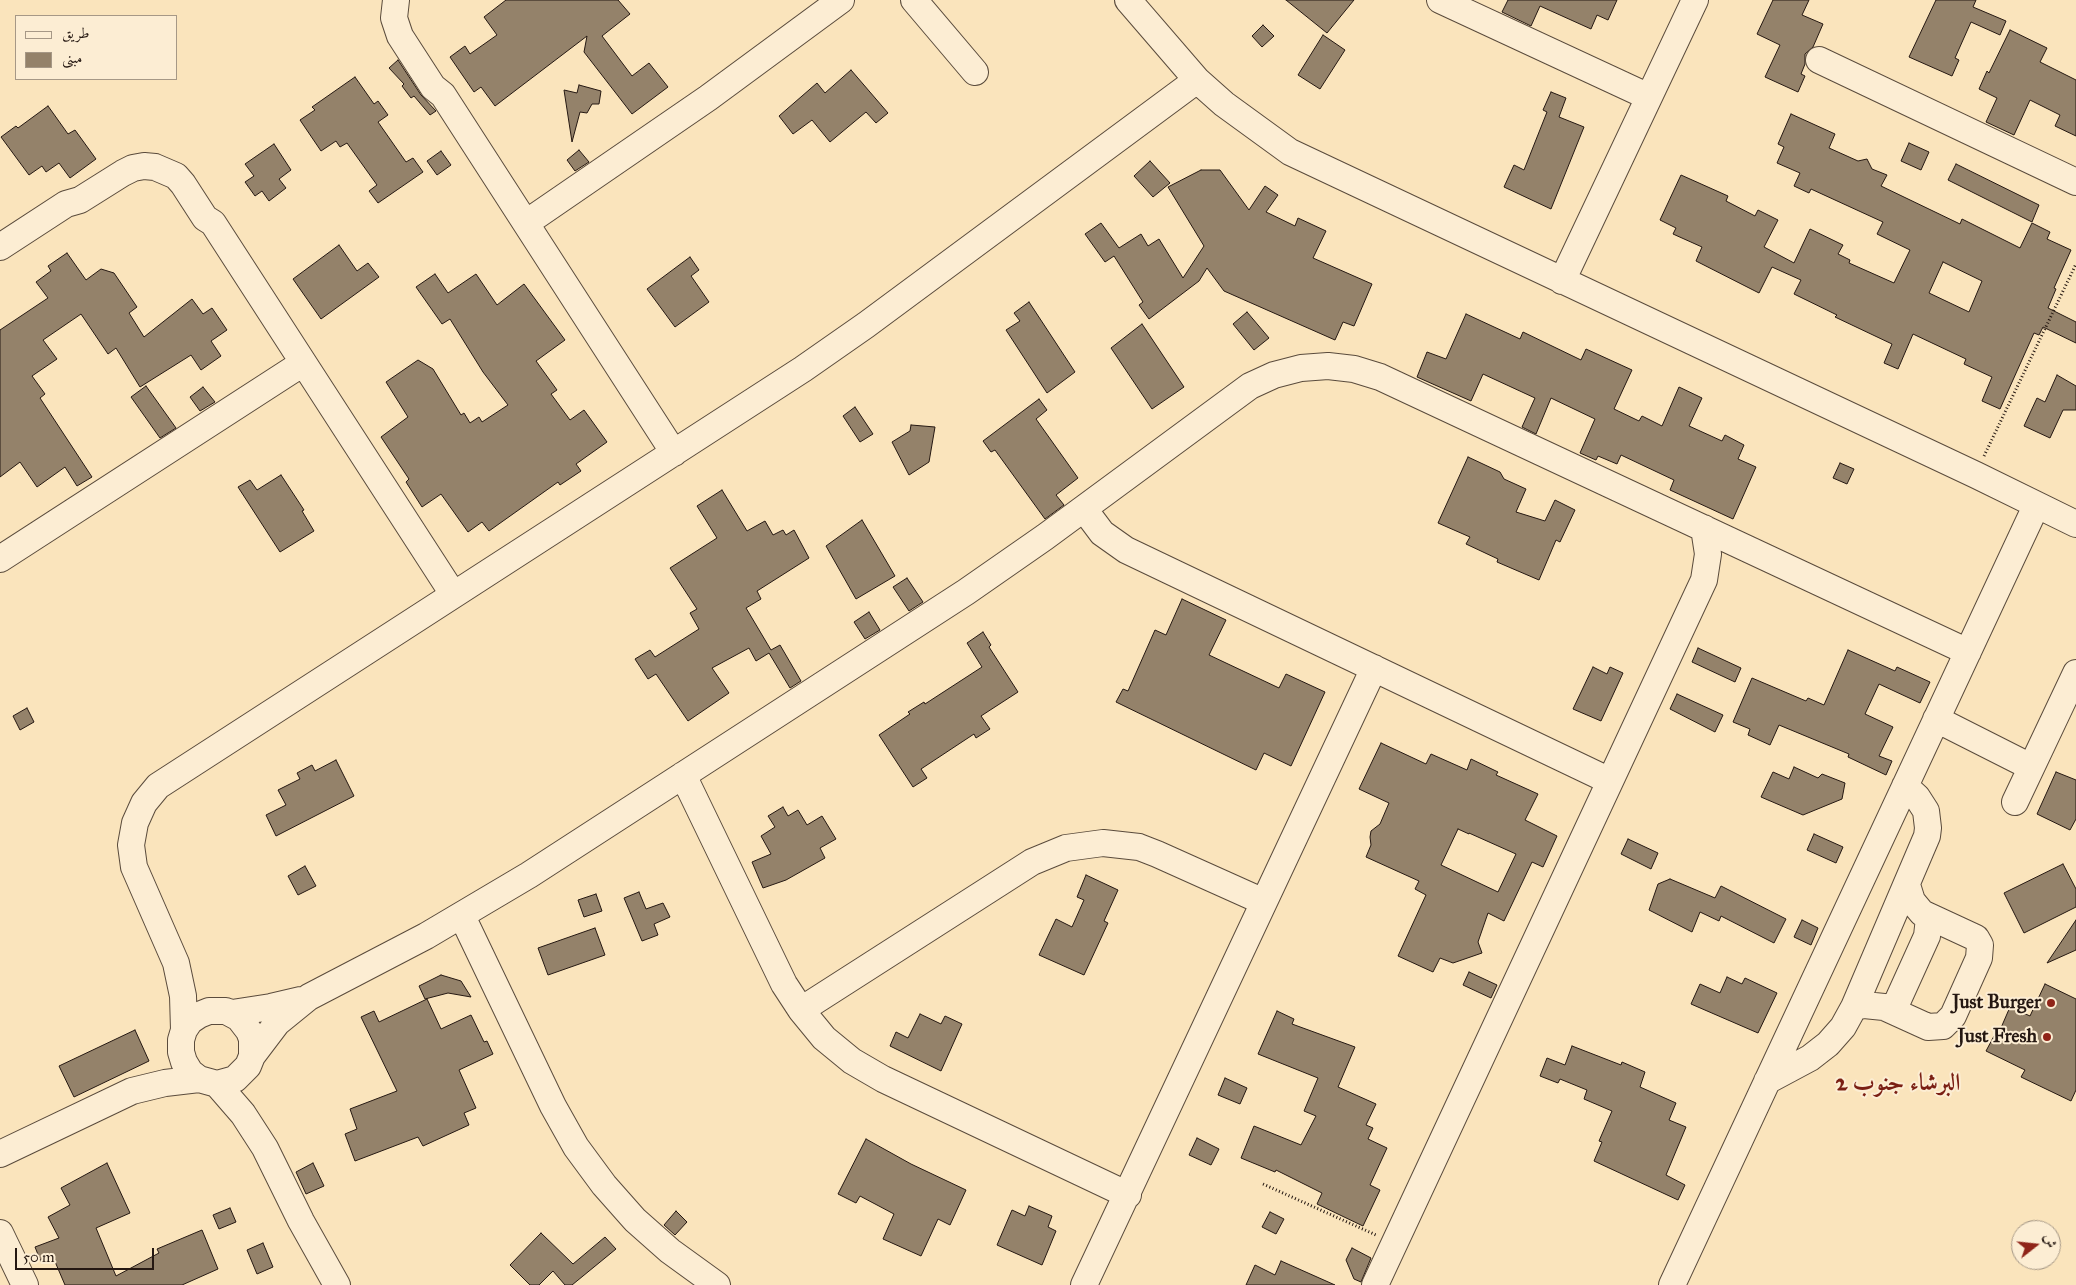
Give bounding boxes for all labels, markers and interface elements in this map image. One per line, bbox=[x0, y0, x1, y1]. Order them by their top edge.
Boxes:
legend bbox=[15, 15, 178, 80]
text: طريق bbox=[62, 24, 89, 42]
text: مبنى bbox=[62, 49, 82, 67]
place label: Just Burger bbox=[1952, 992, 2041, 1014]
marker: Just Burger bbox=[2045, 997, 2057, 1009]
place label: Just Fresh bbox=[1958, 1026, 2037, 1048]
marker: Just Fresh bbox=[2041, 1031, 2053, 1043]
district label: البرشاء جنوب 2 bbox=[1835, 1070, 1961, 1098]
north arrow bbox=[2011, 1220, 2061, 1270]
text: ش bbox=[2040, 1232, 2060, 1250]
scale bar bbox=[18, 1238, 156, 1270]
text: 50 m bbox=[23, 1248, 55, 1266]

